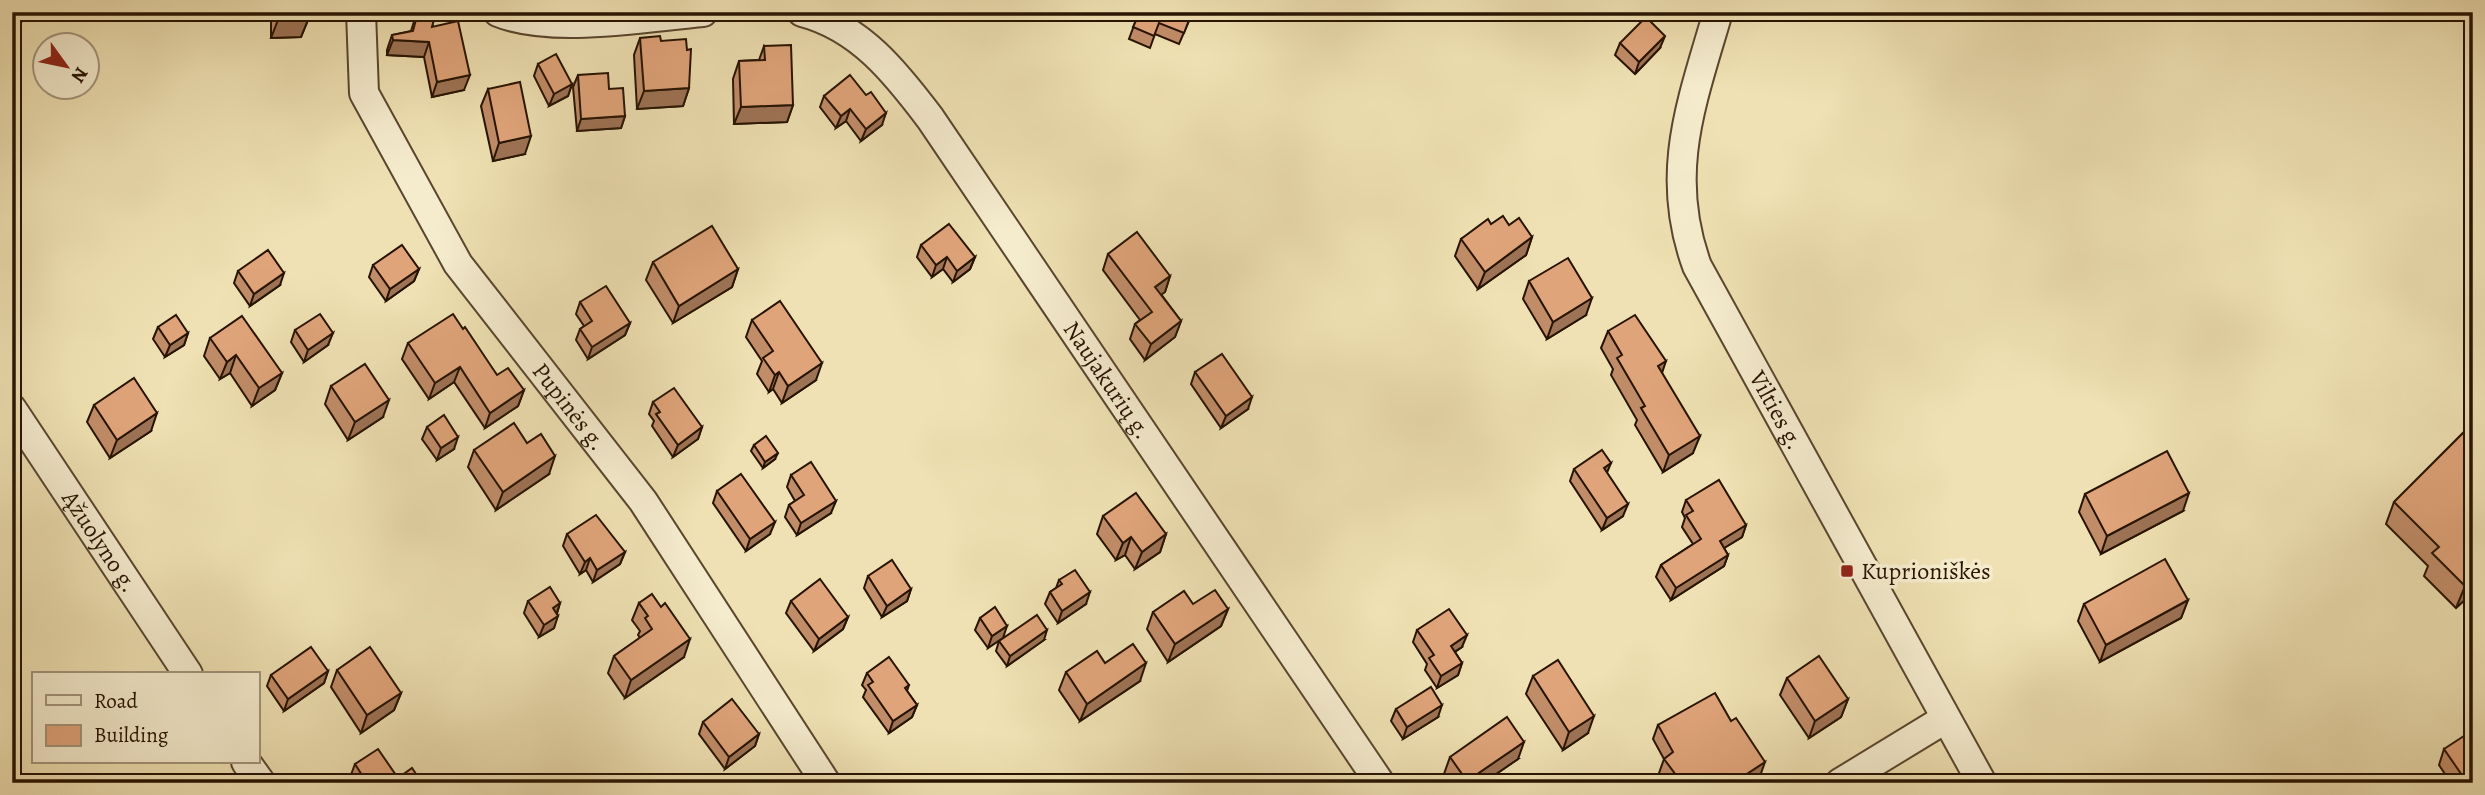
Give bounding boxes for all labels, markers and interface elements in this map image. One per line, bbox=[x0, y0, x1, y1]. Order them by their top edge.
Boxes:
north arrow bbox=[32, 32, 102, 102]
text: N bbox=[65, 62, 94, 88]
street label: Naujakurių g. bbox=[1056, 315, 1159, 445]
street label: Pupinės g. bbox=[525, 356, 614, 457]
street label: Vilties g. bbox=[1741, 364, 1811, 455]
street label: Ąžuolyno g. bbox=[54, 484, 145, 599]
place label: Kuprioniškės bbox=[1861, 555, 1991, 587]
marker: Kuprioniškės bbox=[1839, 563, 1855, 579]
legend bbox=[32, 672, 259, 764]
text: Road bbox=[94, 687, 138, 715]
text: Building bbox=[94, 721, 169, 749]

